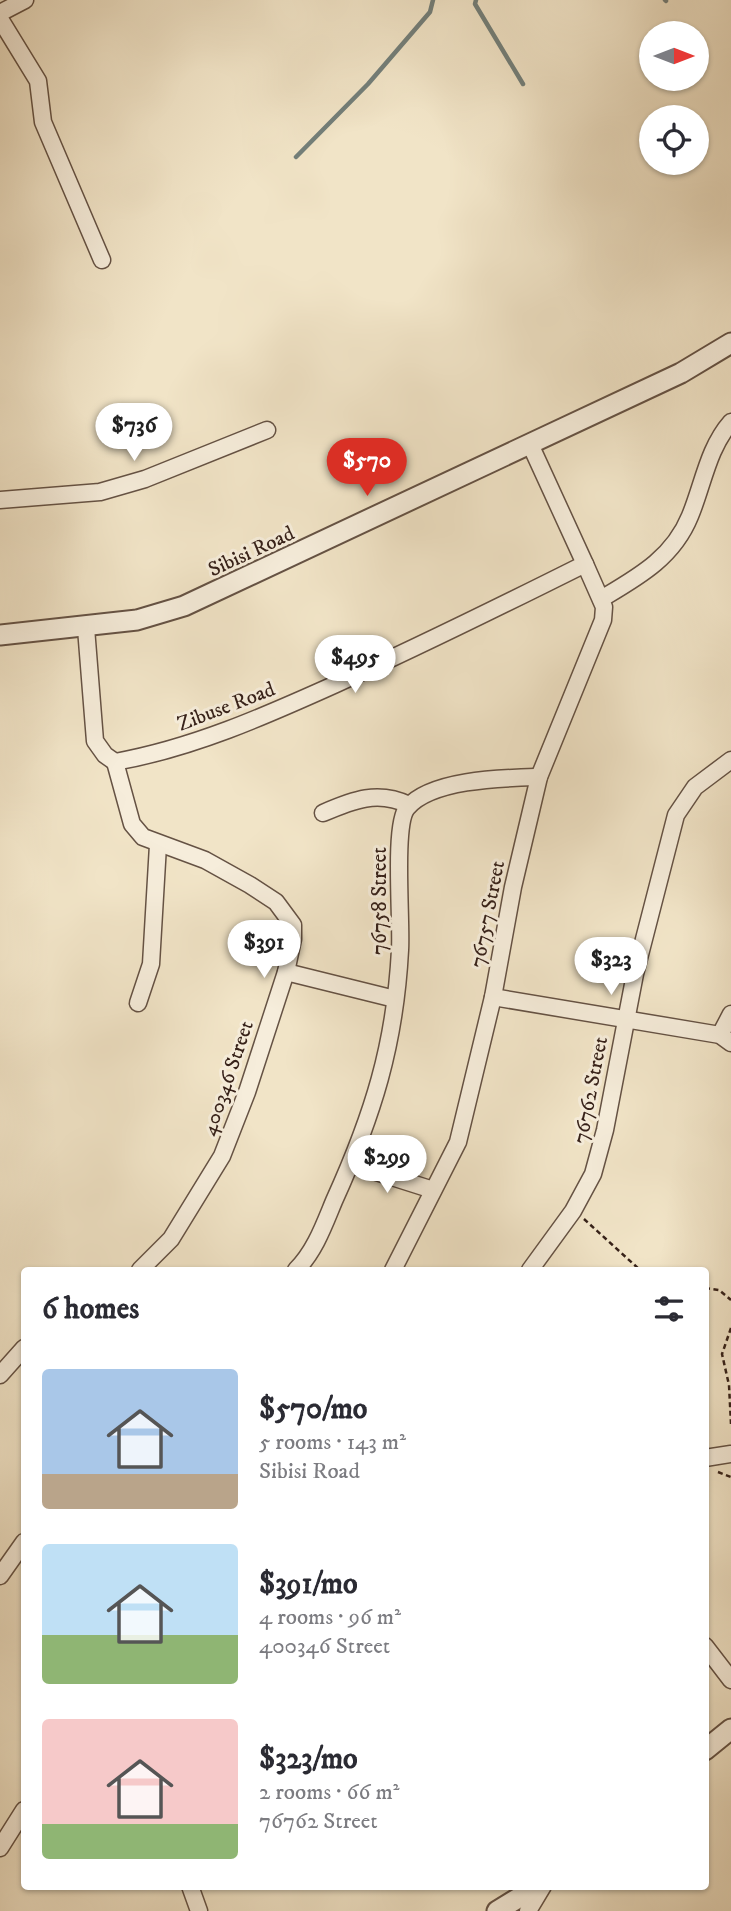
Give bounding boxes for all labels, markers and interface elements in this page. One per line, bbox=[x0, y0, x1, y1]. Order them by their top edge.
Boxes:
north arrow bbox=[639, 21, 709, 91]
map controls bbox=[639, 21, 709, 175]
button: locate bbox=[639, 105, 709, 175]
pin: $736 bbox=[93, 404, 175, 463]
text: $736 bbox=[111, 411, 157, 440]
pin: $570 bbox=[326, 438, 408, 498]
text: $570 bbox=[343, 446, 391, 475]
street label: Sibisi Road bbox=[204, 520, 299, 583]
pin: $495 bbox=[314, 636, 396, 695]
text: $495 bbox=[331, 643, 379, 672]
street label: Zibuse Road bbox=[174, 676, 279, 737]
street label: 76758 Street bbox=[367, 847, 393, 955]
street label: 76757 Street bbox=[465, 858, 511, 970]
pin: $391 bbox=[223, 920, 305, 980]
text: $391 bbox=[244, 928, 284, 957]
pin: $323 bbox=[570, 937, 652, 997]
text: $323 bbox=[590, 945, 632, 974]
street label: 400346 Street bbox=[196, 1017, 260, 1139]
street label: 76762 Street bbox=[568, 1034, 614, 1146]
pin: $299 bbox=[346, 1136, 428, 1195]
text: $299 bbox=[364, 1143, 410, 1172]
icon: filters bbox=[650, 1290, 688, 1328]
text: 6 homes bbox=[42, 1291, 139, 1328]
text: $570/mo bbox=[259, 1391, 367, 1428]
icon: home bbox=[98, 1397, 182, 1481]
text: 5 rooms · 143 m² bbox=[259, 1428, 406, 1457]
text: Sibisi Road bbox=[259, 1457, 360, 1486]
text: $391/mo bbox=[259, 1566, 358, 1603]
icon: home bbox=[98, 1572, 182, 1656]
text: 4 rooms · 96 m² bbox=[259, 1603, 401, 1632]
text: 400346 Street bbox=[259, 1632, 390, 1661]
text: $323/mo bbox=[259, 1741, 358, 1778]
icon: home bbox=[98, 1747, 182, 1831]
text: 2 rooms · 66 m² bbox=[259, 1778, 399, 1807]
text: 76762 Street bbox=[259, 1807, 378, 1836]

